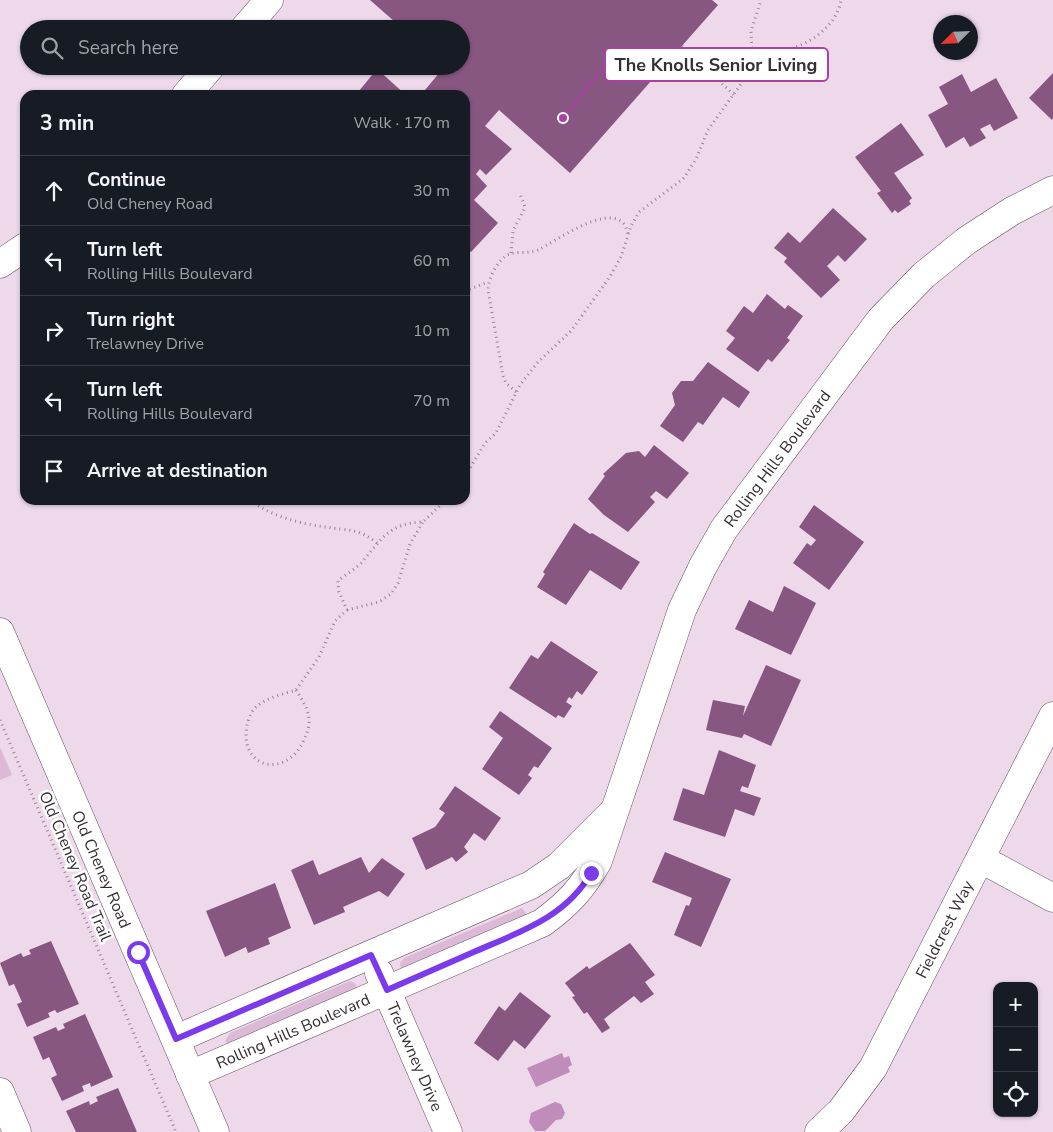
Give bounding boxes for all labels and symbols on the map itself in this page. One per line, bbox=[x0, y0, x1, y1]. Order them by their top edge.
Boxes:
north arrow bbox=[933, 15, 978, 60]
callout: The Knolls Senior Living bbox=[605, 48, 828, 81]
text: The Knolls Senior Living bbox=[615, 53, 817, 77]
street label: Rolling Hills Boulevard bbox=[719, 386, 836, 532]
street label: Old Cheney Road Trail bbox=[36, 788, 116, 944]
street label: Old Cheney Road bbox=[69, 806, 135, 930]
route end bbox=[580, 862, 603, 885]
street label: Fieldcrest Way bbox=[911, 876, 979, 982]
route start bbox=[127, 941, 150, 964]
street label: Rolling Hills Boulevard bbox=[213, 989, 374, 1074]
street label: Trelawney Drive bbox=[381, 999, 448, 1115]

